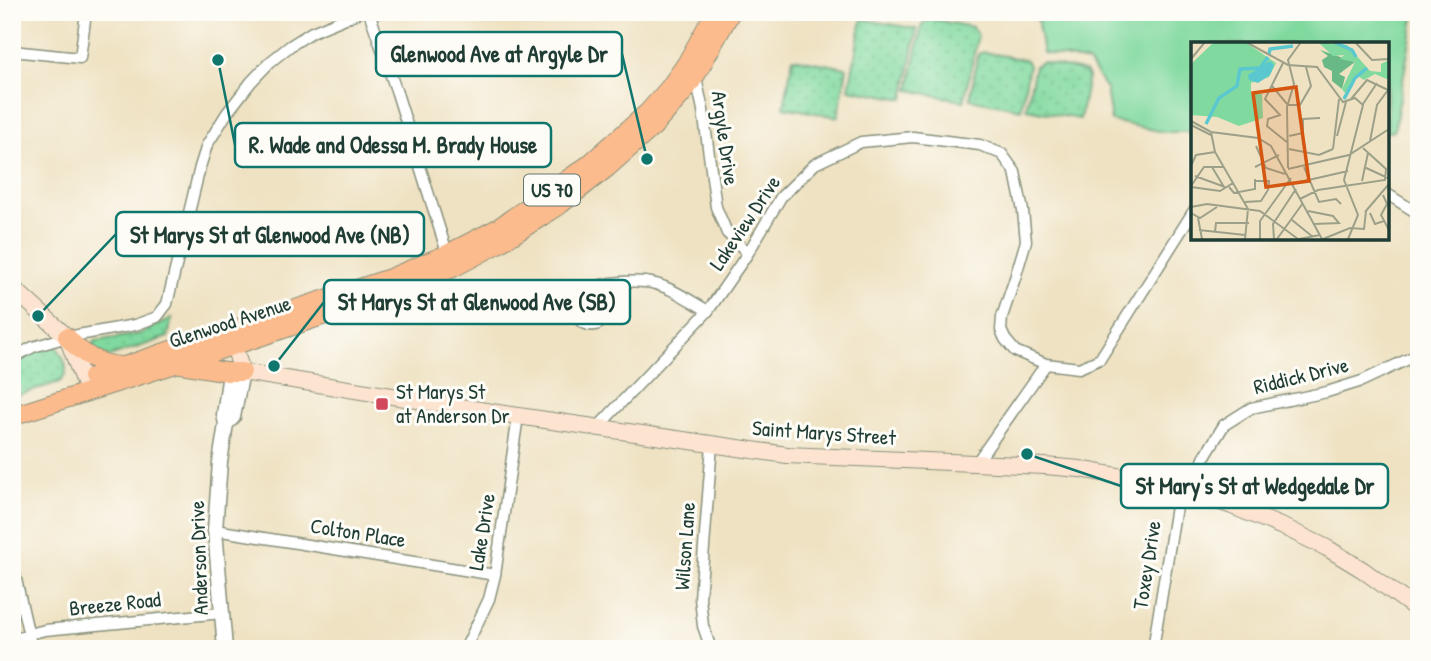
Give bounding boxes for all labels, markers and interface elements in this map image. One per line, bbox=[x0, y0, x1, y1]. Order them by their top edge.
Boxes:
callout: Glenwood Ave at Argyle Dr bbox=[376, 32, 622, 76]
text: Glenwood Ave at Argyle Dr bbox=[390, 38, 608, 70]
inset map bbox=[1191, 42, 1389, 240]
street label: Argyle Drive bbox=[705, 89, 746, 187]
callout: R. Wade and Odessa M. Brady House bbox=[235, 123, 551, 167]
text: R. Wade and Odessa M. Brady House bbox=[249, 129, 538, 161]
street label: Lakeview Drive bbox=[702, 170, 787, 276]
road number: US 70 bbox=[524, 174, 580, 206]
callout: St Marys St at Glenwood Ave (NB) bbox=[116, 212, 424, 256]
text: St Marys St at Glenwood Ave (NB) bbox=[130, 219, 410, 251]
callout: St Marys St at Glenwood Ave (SB) bbox=[324, 280, 630, 324]
text: St Marys St at Glenwood Ave (SB) bbox=[338, 286, 616, 318]
street label: Glenwood Avenue bbox=[165, 288, 294, 355]
street label: Riddick Drive bbox=[1251, 350, 1351, 401]
place label: St Marys St at Anderson Dr bbox=[396, 377, 510, 430]
marker: St Marys St at Anderson Dr bbox=[374, 396, 390, 412]
street label: Saint Marys Street bbox=[751, 413, 897, 452]
callout: St Mary's St at Wedgedale Dr bbox=[1121, 464, 1388, 508]
text: St Mary's St at Wedgedale Dr bbox=[1136, 470, 1375, 502]
street label: Lake Drive bbox=[461, 491, 502, 572]
street label: Anderson Drive bbox=[182, 500, 215, 616]
street label: Wilson Lane bbox=[667, 501, 702, 591]
street label: Colton Place bbox=[308, 511, 408, 554]
street label: Toxey Drive bbox=[1125, 519, 1168, 611]
street label: Breeze Road bbox=[68, 584, 162, 623]

